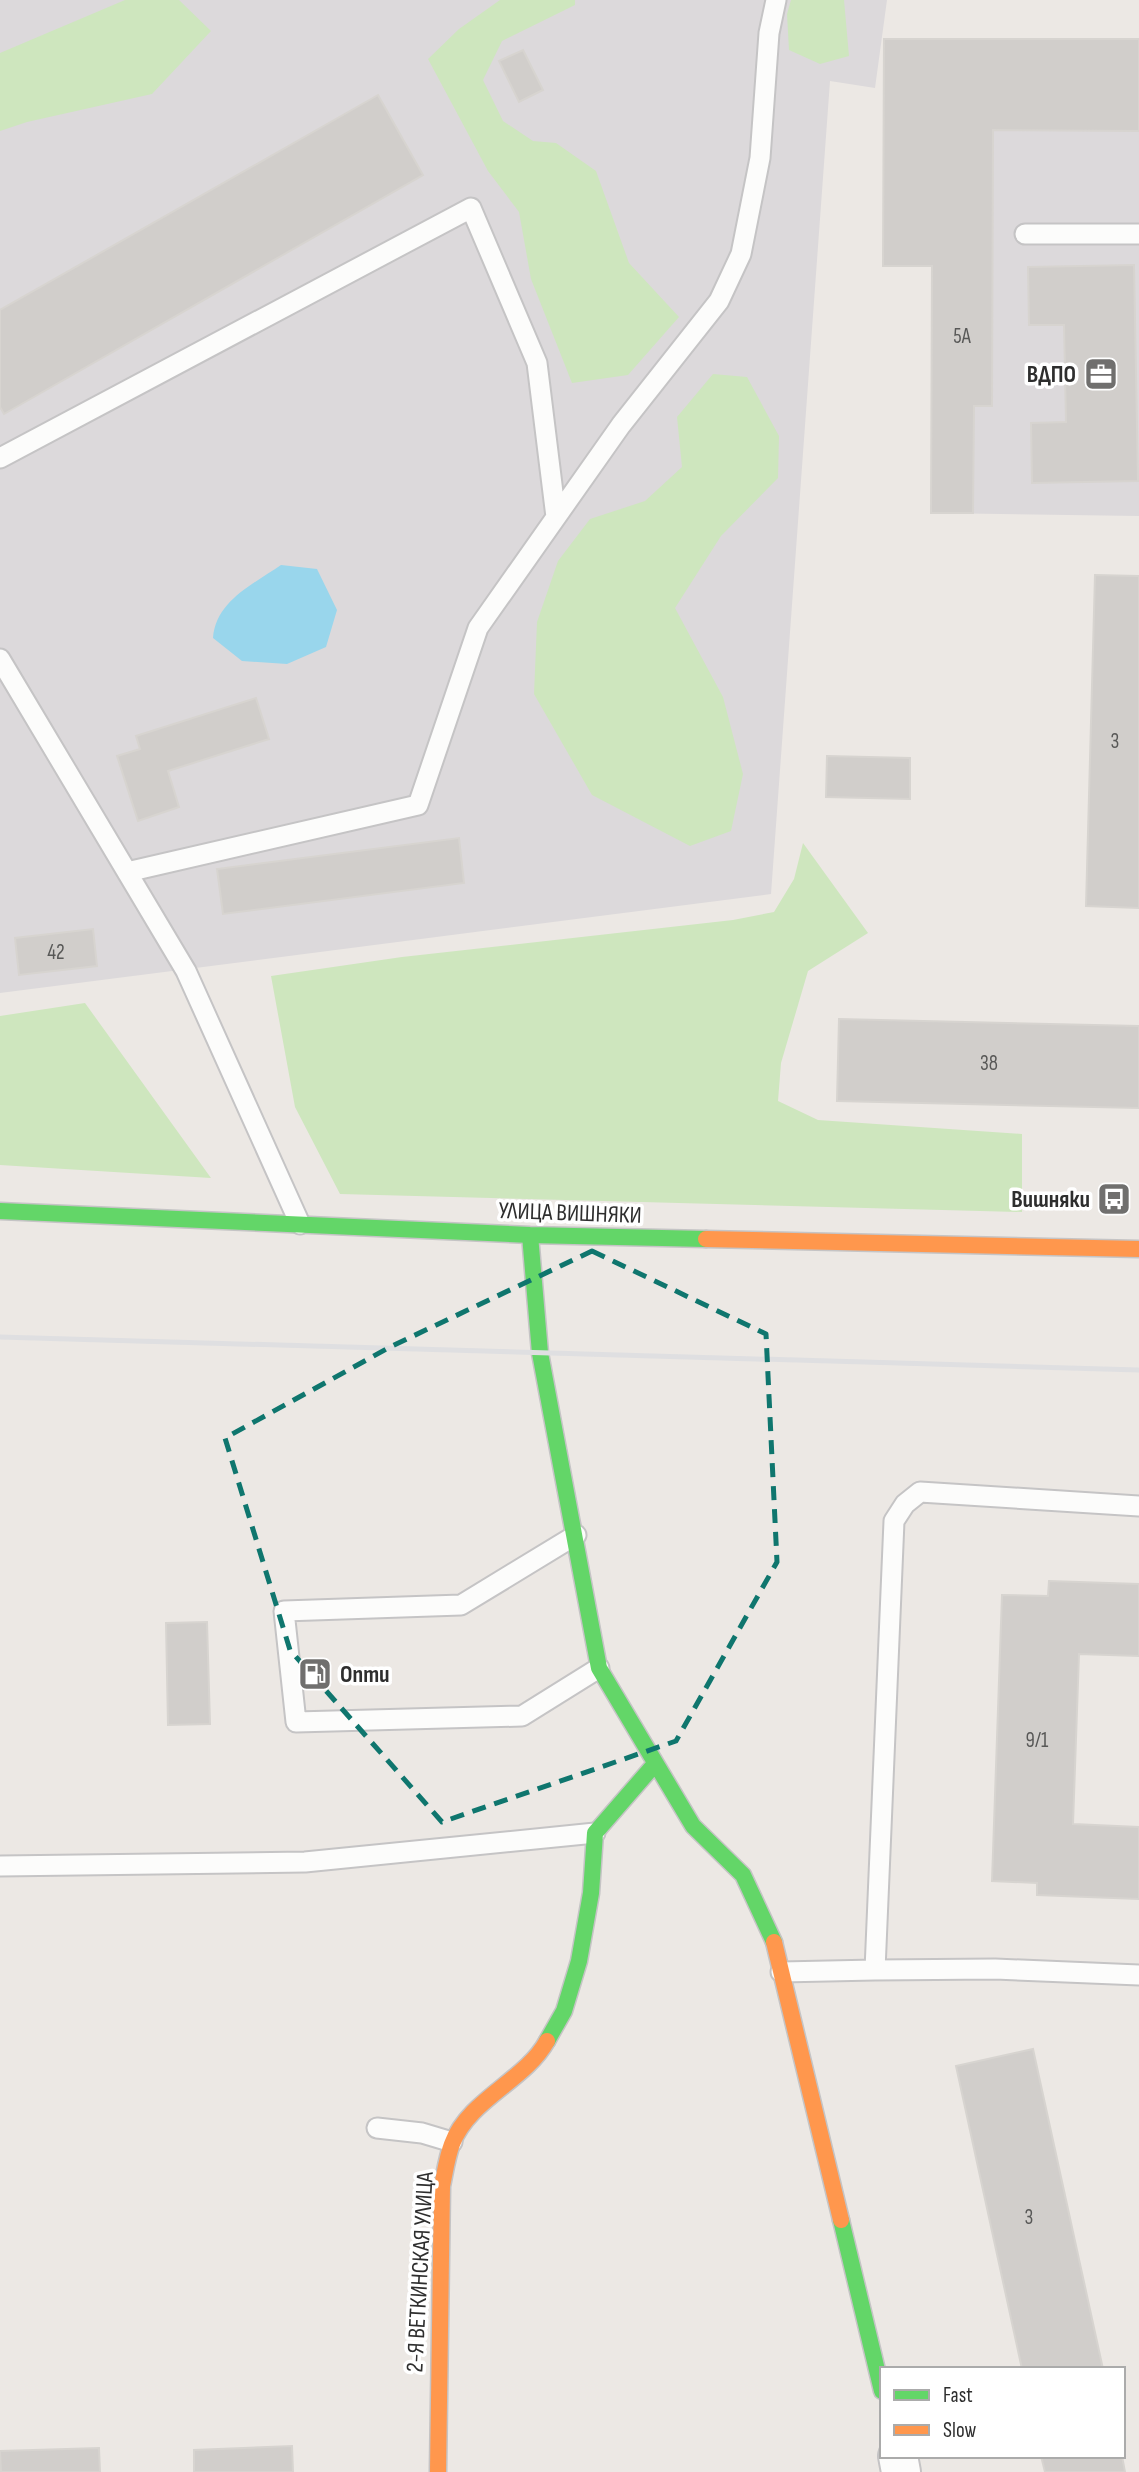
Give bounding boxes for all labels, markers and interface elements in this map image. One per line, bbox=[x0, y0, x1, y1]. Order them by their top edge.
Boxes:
house number: 5А bbox=[953, 324, 972, 349]
office icon: ВДПО bbox=[1082, 355, 1120, 393]
place label: ВДПО bbox=[1027, 360, 1076, 389]
house number: 3 bbox=[1111, 729, 1119, 754]
house number: 42 bbox=[47, 940, 65, 965]
house number: 38 bbox=[980, 1051, 998, 1076]
bus stop icon: Вишняки bbox=[1095, 1180, 1133, 1218]
place label: Вишняки bbox=[1011, 1185, 1090, 1214]
street label: УЛИЦА ВИШНЯКИ bbox=[498, 1196, 642, 1230]
fuel station icon: Опти bbox=[296, 1655, 334, 1693]
place label: Опти bbox=[340, 1660, 390, 1689]
house number: 9/1 bbox=[1026, 1728, 1049, 1753]
street label: 2-Я ВЕТКИНСКАЯ УЛИЦА bbox=[400, 2170, 440, 2373]
house number: 3 bbox=[1025, 2205, 1033, 2230]
legend bbox=[880, 2367, 1125, 2458]
text: Fast bbox=[943, 2383, 973, 2408]
text: Slow bbox=[943, 2418, 977, 2443]

